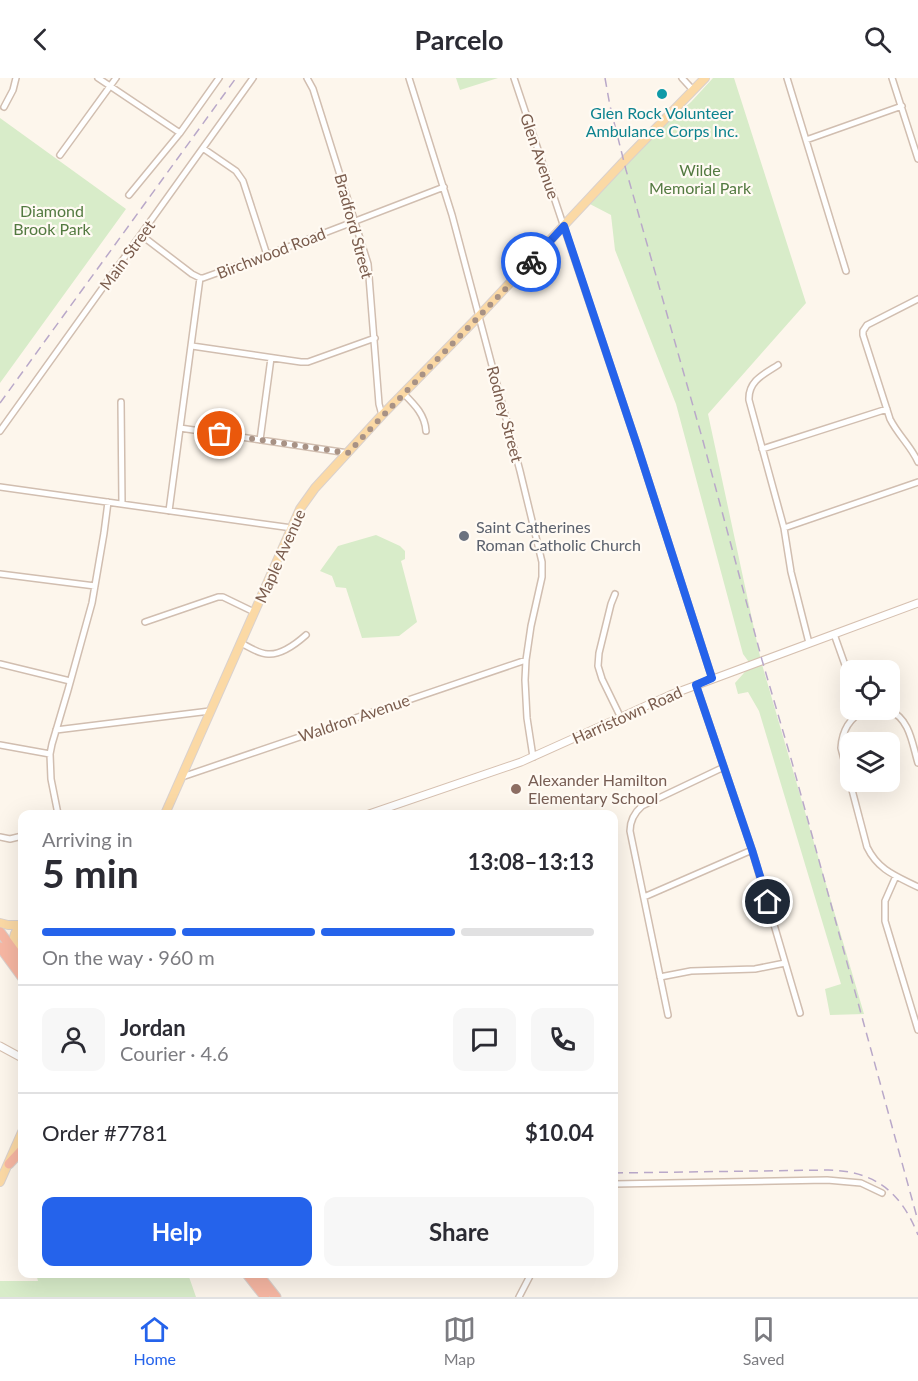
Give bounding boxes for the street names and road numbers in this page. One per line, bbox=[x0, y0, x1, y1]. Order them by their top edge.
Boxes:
street label: Glen Avenue bbox=[517, 111, 564, 201]
street label: Bradford Street bbox=[331, 171, 378, 281]
street label: Main Street bbox=[95, 216, 158, 293]
street label: Birchwood Road bbox=[214, 223, 328, 282]
street label: Rodney Street bbox=[484, 364, 528, 464]
street label: Maple Avenue bbox=[250, 506, 309, 605]
street label: Harristown Road bbox=[569, 682, 685, 747]
street label: Waldron Avenue bbox=[296, 690, 412, 745]

